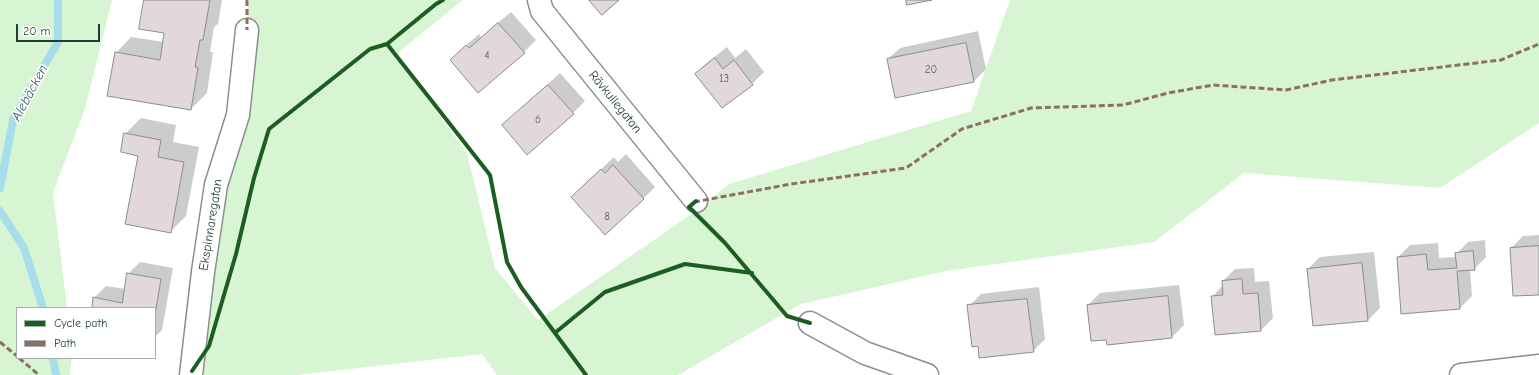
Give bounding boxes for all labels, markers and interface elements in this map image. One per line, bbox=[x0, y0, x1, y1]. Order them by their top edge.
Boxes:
scale bar bbox=[18, 16, 102, 42]
text: 20 m bbox=[23, 24, 51, 38]
house number: 4 bbox=[484, 49, 490, 63]
water label: Alebäcken bbox=[8, 62, 52, 124]
house number: 20 bbox=[925, 63, 937, 77]
street label: Rävkullegatan bbox=[585, 68, 645, 136]
house number: 13 bbox=[719, 72, 729, 86]
house number: 6 bbox=[535, 113, 541, 127]
street label: Ekspinnaregatan bbox=[196, 178, 226, 272]
house number: 8 bbox=[604, 210, 610, 224]
legend bbox=[16, 307, 156, 359]
text: Cycle path bbox=[54, 316, 107, 330]
text: Path bbox=[54, 336, 76, 350]

